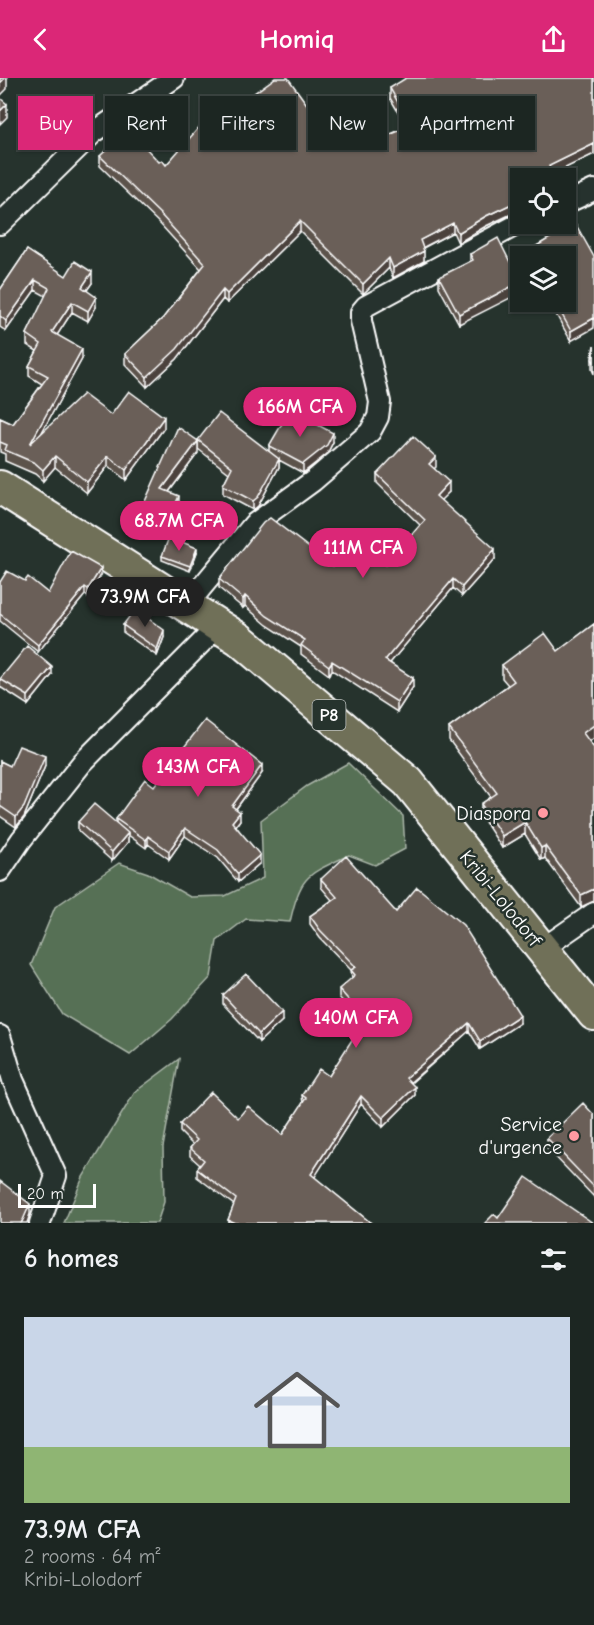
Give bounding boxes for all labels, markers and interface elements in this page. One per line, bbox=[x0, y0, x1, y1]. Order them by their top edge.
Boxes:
icon: back bbox=[24, 23, 57, 56]
icon: share bbox=[537, 23, 570, 56]
text: Homiq bbox=[259, 24, 335, 55]
chip: Buy bbox=[18, 96, 93, 150]
chip: Rent bbox=[105, 96, 188, 150]
chip: Filters bbox=[200, 96, 296, 150]
chip: New bbox=[308, 96, 387, 150]
chip: Apartment bbox=[399, 96, 535, 150]
map controls bbox=[510, 168, 576, 312]
button: locate bbox=[510, 168, 576, 234]
button: layers bbox=[510, 246, 576, 312]
pin: 166M CFA bbox=[238, 387, 362, 438]
text: 166M CFA bbox=[257, 395, 343, 418]
pin: 68.7M CFA bbox=[110, 501, 248, 552]
text: 68.7M CFA bbox=[134, 509, 224, 532]
pin: 111M CFA bbox=[301, 528, 425, 579]
text: 111M CFA bbox=[323, 536, 403, 559]
pin: 73.9M CFA bbox=[76, 577, 214, 628]
text: 73.9M CFA bbox=[100, 585, 190, 608]
road number: P8 bbox=[312, 700, 346, 730]
pin: 143M CFA bbox=[136, 747, 260, 798]
text: 143M CFA bbox=[156, 755, 240, 778]
place label: Diaspora bbox=[456, 802, 531, 825]
marker: Diaspora bbox=[536, 806, 550, 820]
street label: Kribi-Lolodorf bbox=[455, 846, 547, 952]
pin: 140M CFA bbox=[294, 998, 418, 1049]
text: 140M CFA bbox=[313, 1006, 399, 1029]
place label: Service d'urgence bbox=[479, 1113, 562, 1159]
marker: Service d'urgence bbox=[567, 1129, 581, 1143]
scale bar bbox=[18, 1181, 96, 1208]
text: 20 m bbox=[27, 1185, 64, 1203]
icon: filters bbox=[537, 1243, 570, 1276]
text: 6 homes bbox=[24, 1244, 119, 1274]
icon: home bbox=[243, 1356, 351, 1464]
text: 73.9M CFA bbox=[24, 1515, 140, 1545]
text: 2 rooms · 64 m² bbox=[24, 1545, 160, 1568]
text: Kribi-Lolodorf bbox=[24, 1568, 141, 1591]

